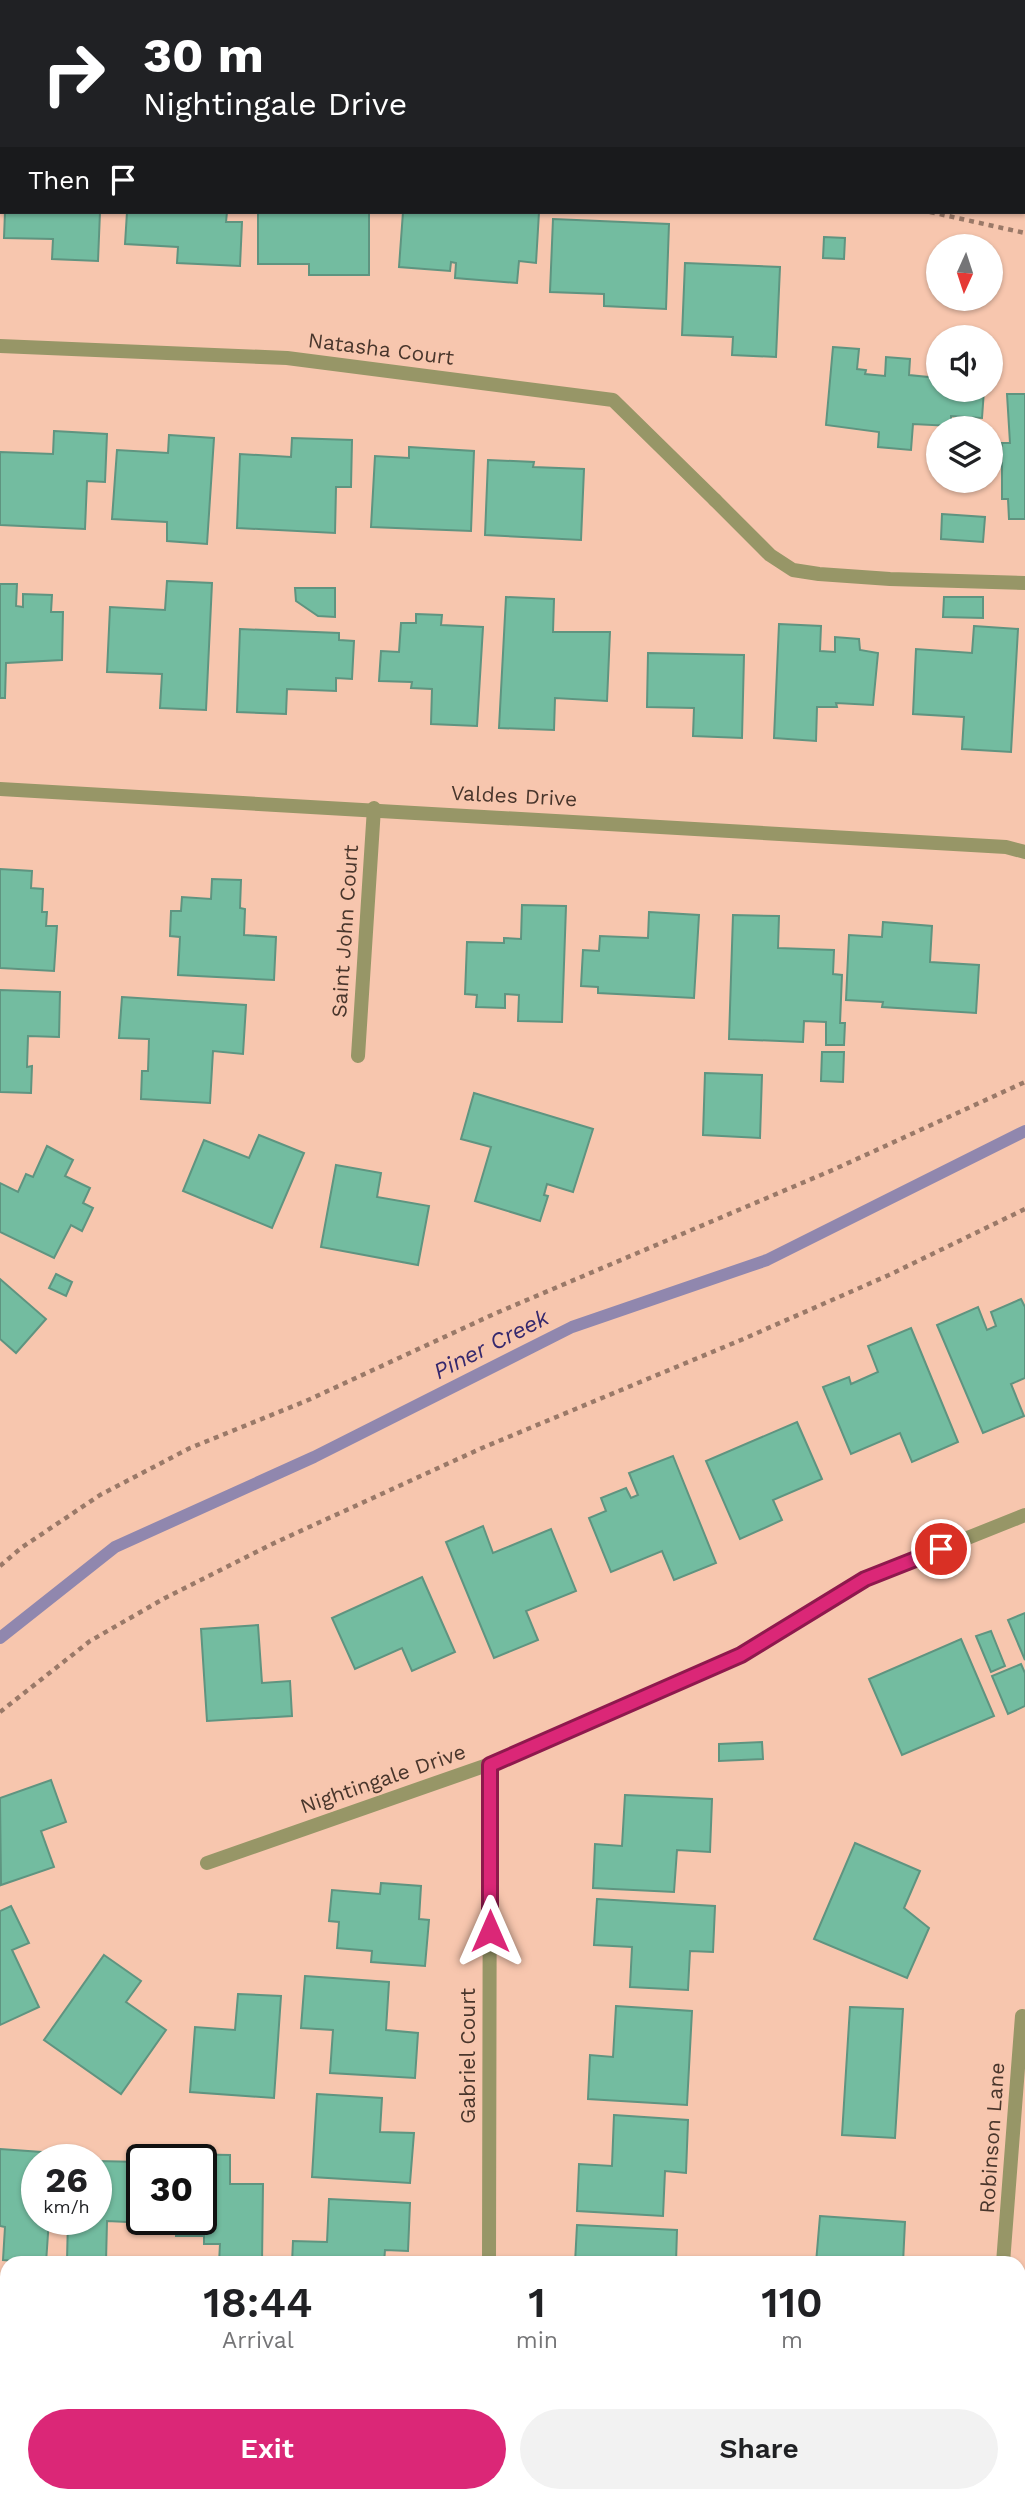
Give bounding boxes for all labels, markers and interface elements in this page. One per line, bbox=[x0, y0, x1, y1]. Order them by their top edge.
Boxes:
text: 30 m bbox=[143, 26, 264, 84]
icon: right bbox=[28, 28, 119, 119]
text: Nightingale Drive bbox=[143, 85, 407, 123]
icon: arrive bbox=[104, 161, 142, 199]
text: Then bbox=[28, 165, 90, 195]
north arrow bbox=[926, 234, 1003, 312]
map controls bbox=[926, 234, 1003, 493]
button: sound bbox=[926, 325, 1003, 402]
street label: Natasha Court bbox=[307, 327, 456, 370]
button: layers bbox=[926, 416, 1003, 493]
street label: Valdes Drive bbox=[450, 780, 578, 811]
street label: Saint John Court bbox=[326, 844, 363, 1018]
water label: Piner Creek bbox=[429, 1303, 555, 1385]
pin bbox=[911, 1519, 971, 1579]
icon: arrive bbox=[922, 1530, 960, 1568]
street label: Nightingale Drive bbox=[297, 1738, 469, 1819]
position arrow bbox=[453, 1894, 527, 1968]
street label: Gabriel Court bbox=[455, 1988, 480, 2124]
street label: Robinson Lane bbox=[974, 2062, 1009, 2214]
speed limit sign: 30 bbox=[126, 2144, 217, 2235]
text: 26 bbox=[45, 2159, 88, 2201]
text: km/h bbox=[43, 2196, 90, 2217]
text: 18:44 bbox=[203, 2278, 313, 2327]
text: 1 bbox=[528, 2278, 546, 2327]
text: 110 bbox=[761, 2278, 823, 2327]
text: Arrival bbox=[222, 2327, 294, 2354]
text: min bbox=[516, 2327, 558, 2354]
text: m bbox=[781, 2327, 803, 2354]
button: Exit bbox=[28, 2409, 506, 2489]
button: Share bbox=[520, 2409, 998, 2489]

